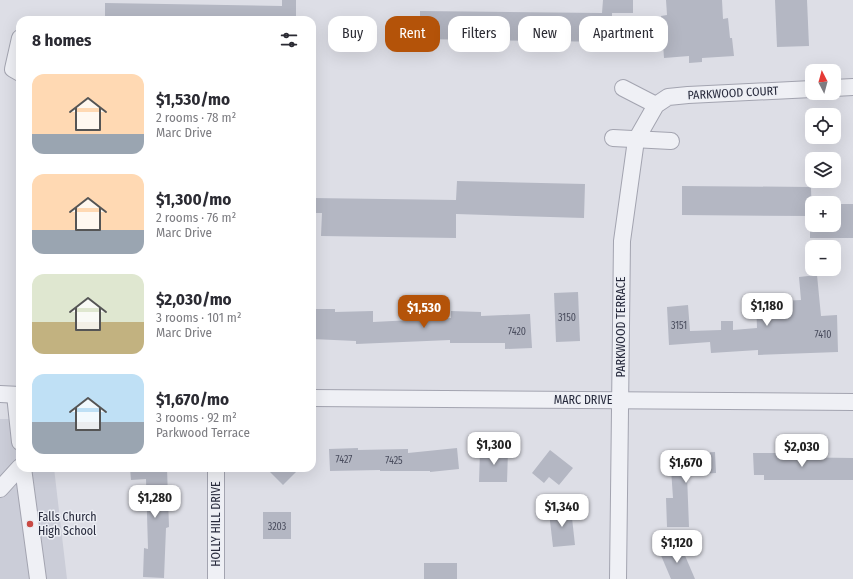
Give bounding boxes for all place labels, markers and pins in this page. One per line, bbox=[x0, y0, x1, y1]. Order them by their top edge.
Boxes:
pin: $1,180 bbox=[734, 293, 800, 327]
pin: $1,530 bbox=[391, 295, 457, 329]
pin: $1,300 bbox=[461, 432, 527, 466]
pin: $2,030 bbox=[769, 434, 835, 468]
pin: $1,670 bbox=[653, 450, 719, 484]
pin: $1,280 bbox=[122, 485, 188, 519]
pin: $1,340 bbox=[529, 494, 595, 528]
place label: Falls Church High School bbox=[38, 510, 96, 538]
marker: Falls Church High School bbox=[25, 519, 35, 529]
pin: $1,120 bbox=[644, 530, 710, 564]

